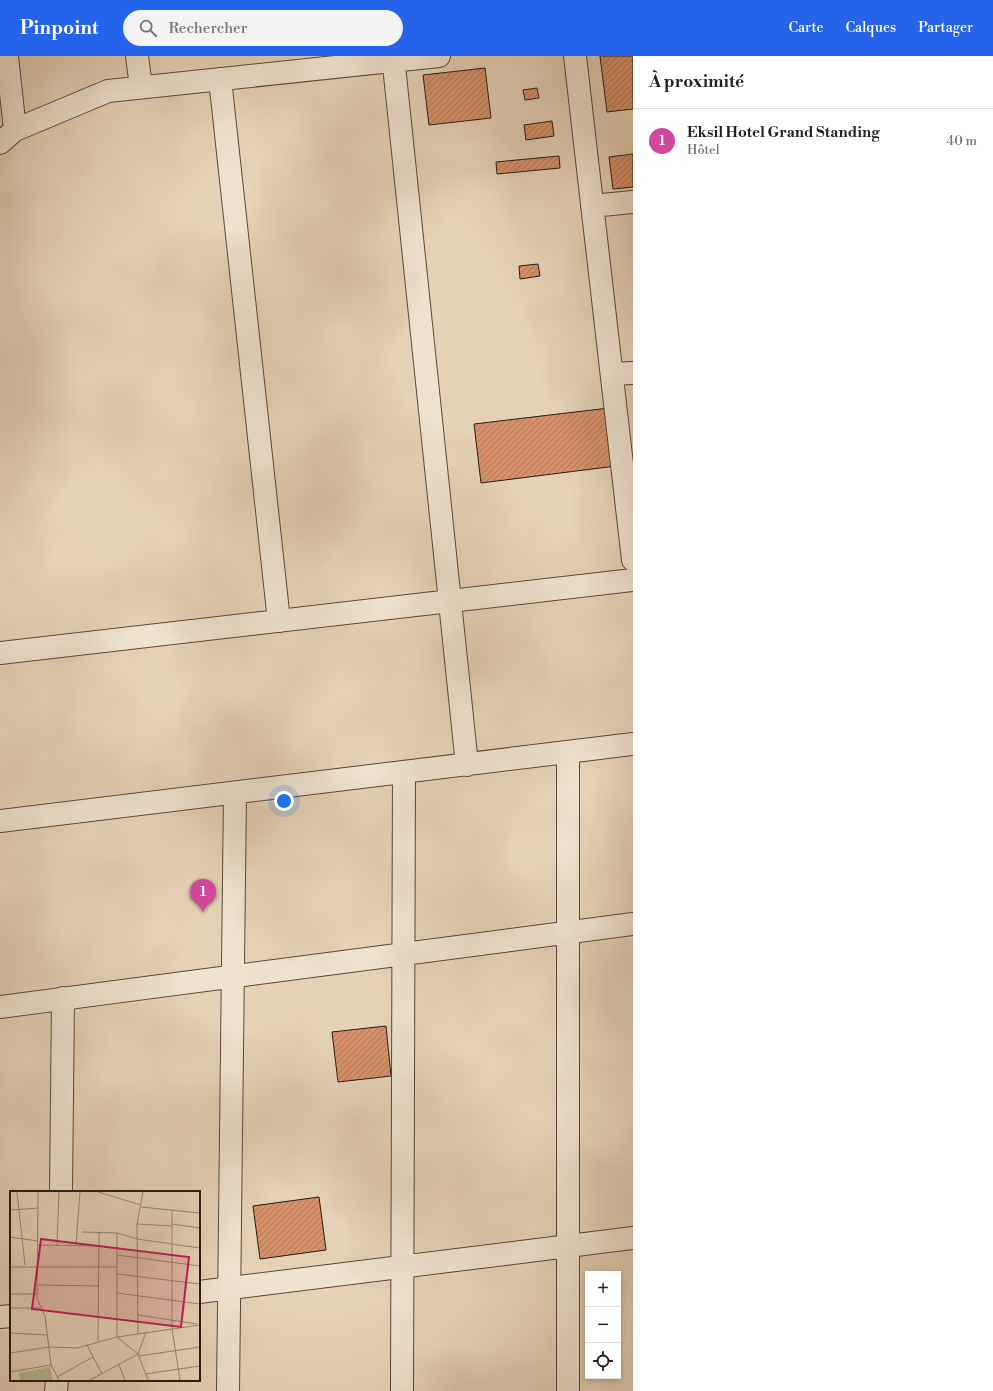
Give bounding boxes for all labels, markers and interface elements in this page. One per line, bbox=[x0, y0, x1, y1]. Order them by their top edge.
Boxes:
search box bbox=[123, 10, 403, 46]
text: Pinpoint bbox=[20, 16, 99, 40]
icon: search bbox=[137, 17, 159, 39]
text: Rechercher bbox=[169, 19, 247, 38]
text: Carte bbox=[788, 19, 823, 37]
text: Calques bbox=[845, 19, 896, 37]
text: Partager bbox=[918, 19, 973, 37]
text: À proximité bbox=[649, 71, 744, 93]
text: Eksil Hotel Grand Standing bbox=[687, 123, 880, 142]
text: 1 bbox=[659, 133, 665, 149]
text: 40 m bbox=[947, 133, 977, 149]
text: Hôtel bbox=[687, 142, 720, 158]
your location bbox=[274, 791, 294, 811]
pin: 1 bbox=[190, 879, 216, 912]
inset map bbox=[10, 1191, 200, 1381]
map controls bbox=[585, 1271, 621, 1379]
button: + bbox=[585, 1271, 621, 1307]
button: − bbox=[585, 1307, 621, 1343]
button: locate bbox=[585, 1343, 621, 1379]

